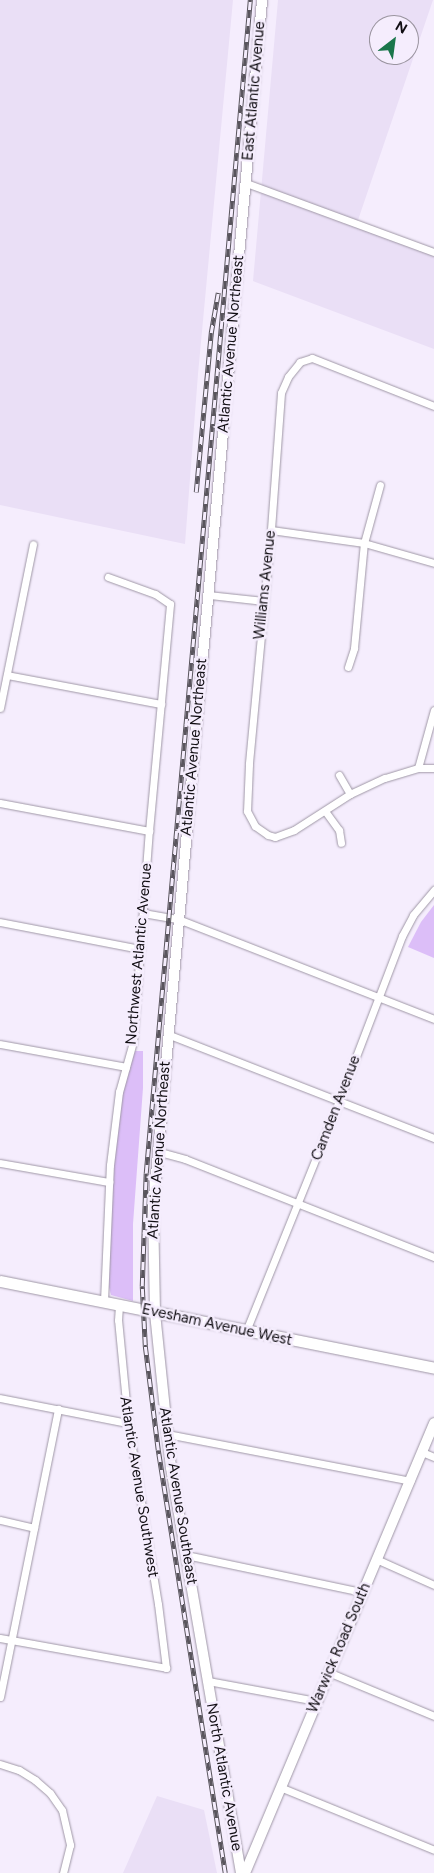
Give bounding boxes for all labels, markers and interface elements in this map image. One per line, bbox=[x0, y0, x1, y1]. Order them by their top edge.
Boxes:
north arrow bbox=[369, 15, 419, 65]
text: N bbox=[392, 17, 410, 38]
street label: East Atlantic Avenue bbox=[239, 21, 269, 161]
street label: Atlantic Avenue Northeast bbox=[214, 254, 248, 434]
street label: Williams Avenue bbox=[250, 529, 280, 641]
street label: Atlantic Avenue Northeast bbox=[177, 657, 211, 837]
street label: Northwest Atlantic Avenue bbox=[122, 862, 156, 1046]
street label: Camden Avenue bbox=[308, 1053, 364, 1163]
street label: Atlantic Avenue Northeast bbox=[144, 1060, 174, 1240]
street label: Evesham Avenue West bbox=[140, 1300, 294, 1350]
street label: Atlantic Avenue Southwest bbox=[116, 1395, 162, 1579]
street label: Atlantic Avenue Southeast bbox=[155, 1406, 201, 1586]
street label: Warwick Road South bbox=[303, 1580, 375, 1716]
street label: North Atlantic Avenue bbox=[202, 1702, 246, 1852]

